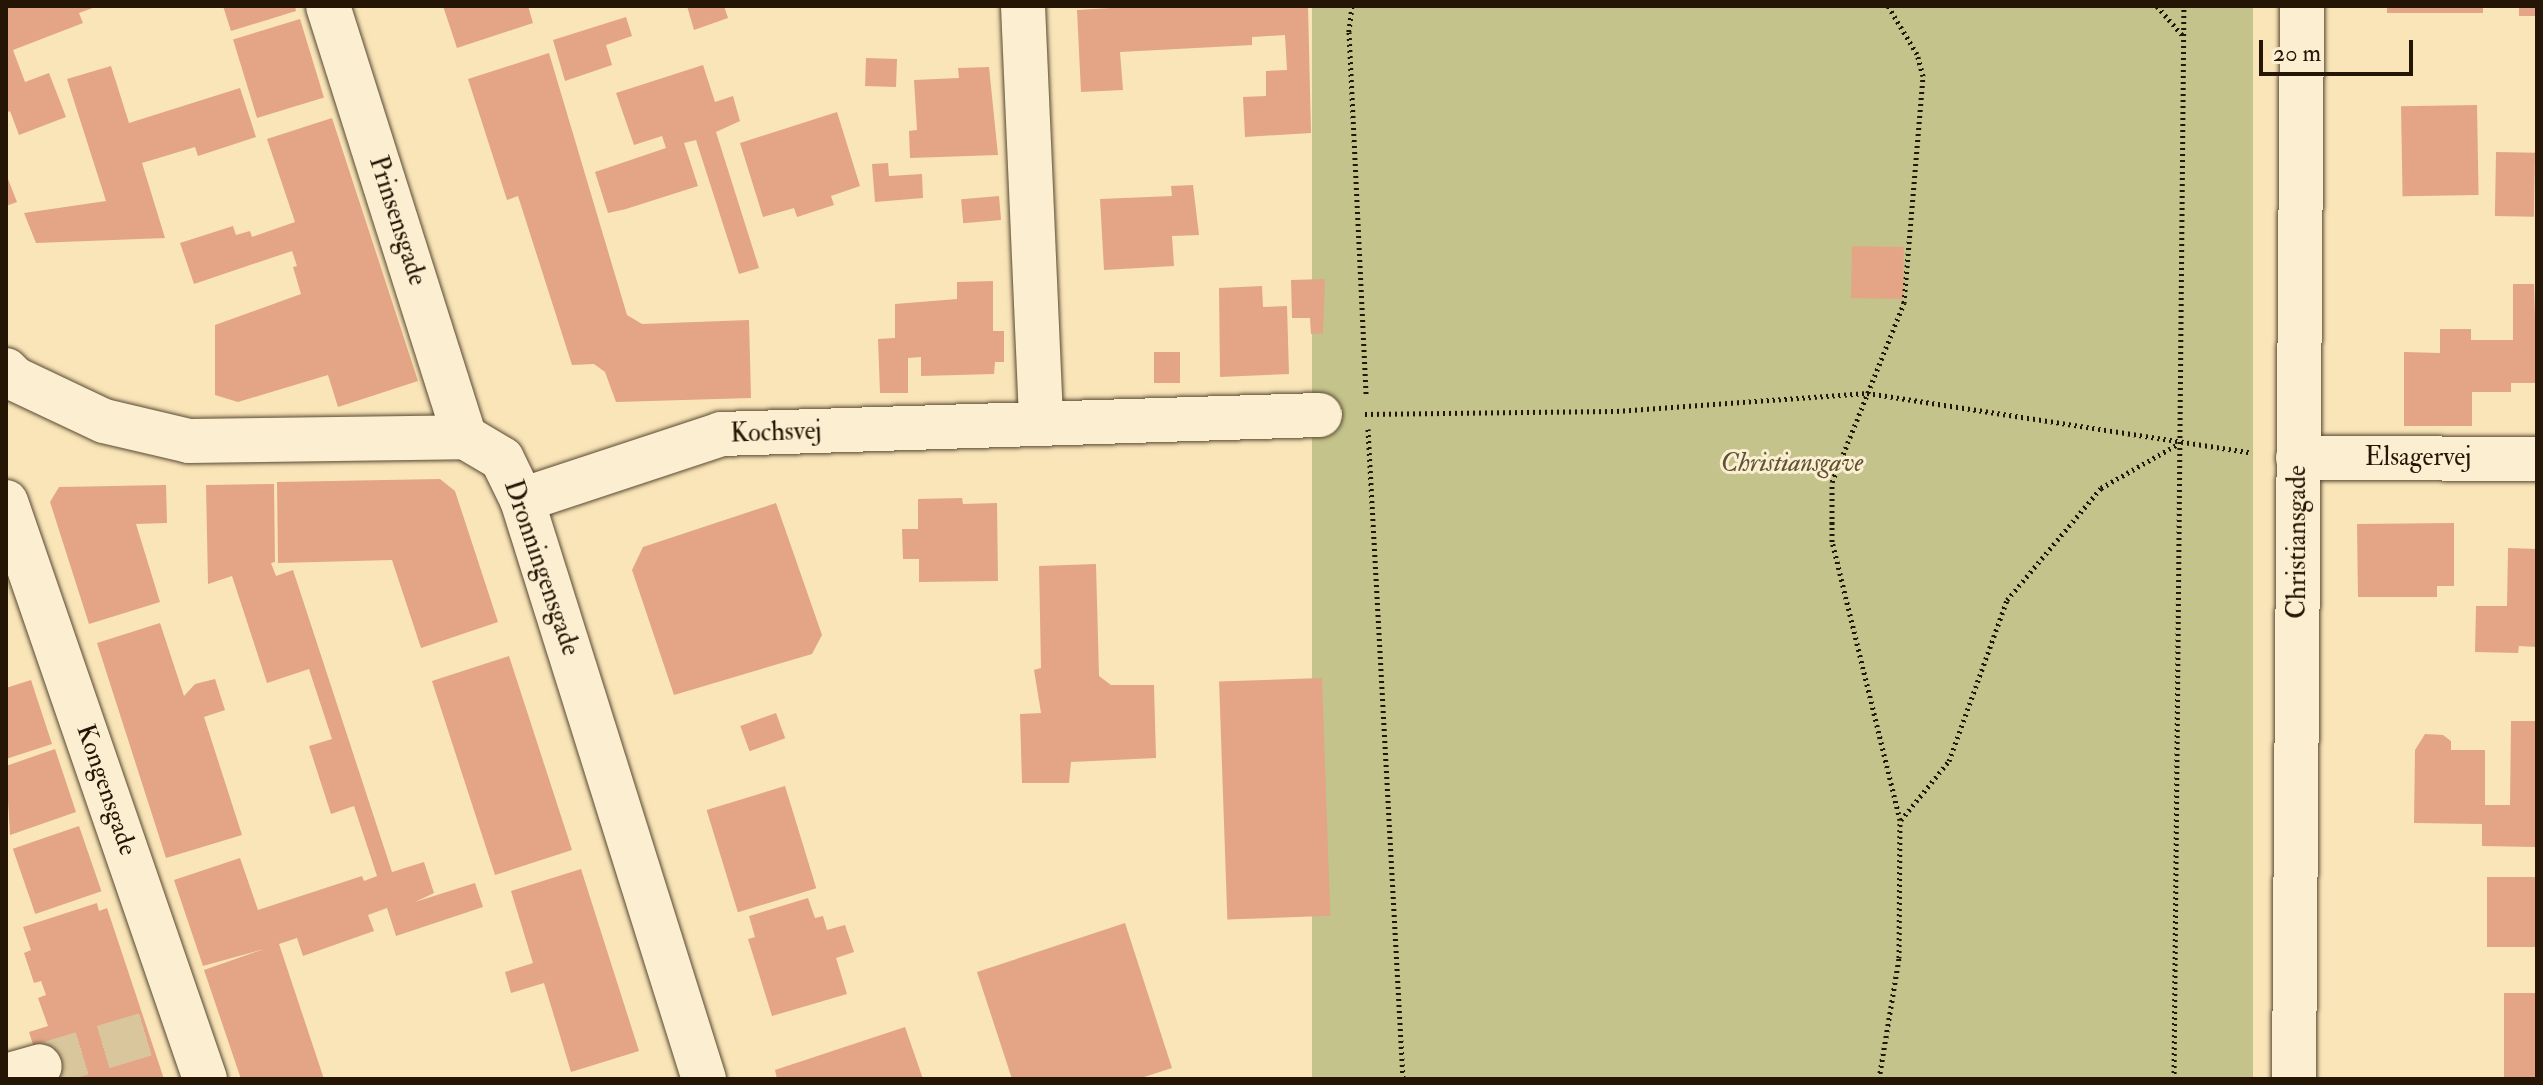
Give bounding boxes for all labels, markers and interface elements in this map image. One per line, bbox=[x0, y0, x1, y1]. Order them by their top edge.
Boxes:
scale bar bbox=[2263, 24, 2417, 74]
text: 20 m bbox=[2273, 38, 2321, 69]
street label: Prinsensgade bbox=[361, 152, 433, 290]
street label: Kochsvej bbox=[730, 416, 822, 450]
street label: Elsagervej bbox=[2365, 442, 2471, 474]
park label: Christiansgave bbox=[1721, 448, 1863, 480]
street label: Christiansgade bbox=[2282, 465, 2314, 619]
street label: Dronningensgade bbox=[496, 476, 586, 660]
street label: Kongensgade bbox=[69, 720, 143, 860]

